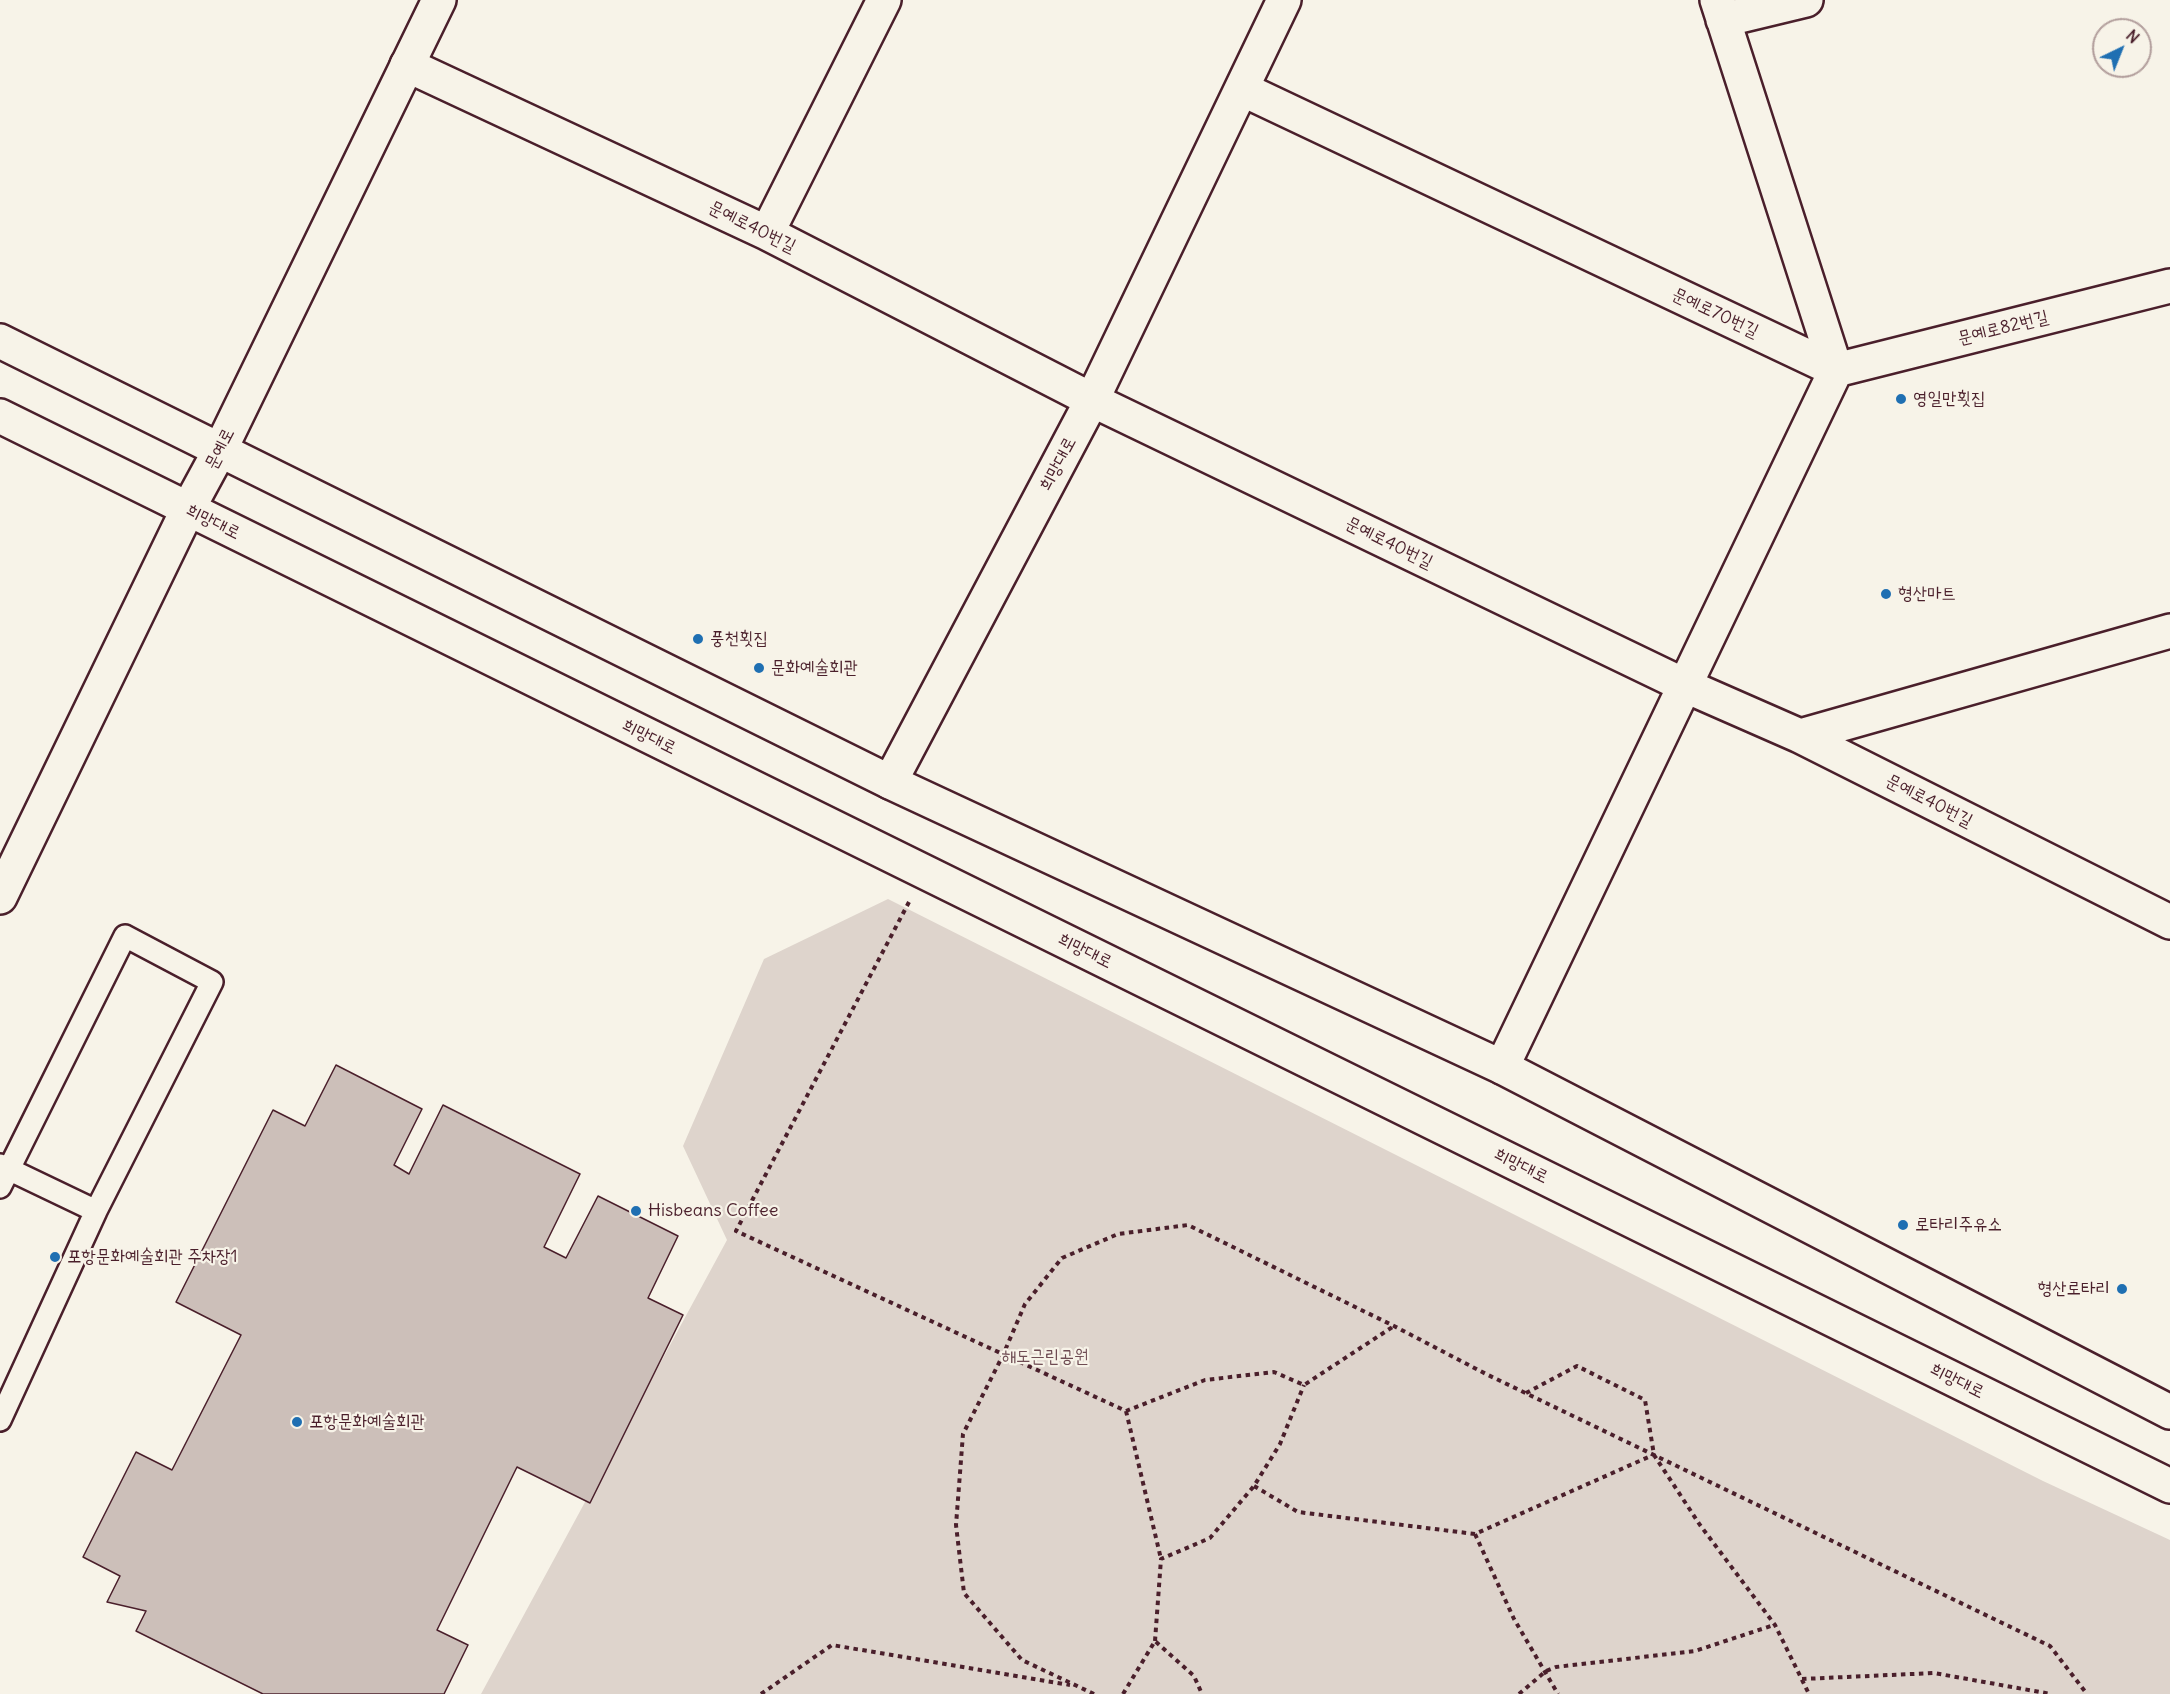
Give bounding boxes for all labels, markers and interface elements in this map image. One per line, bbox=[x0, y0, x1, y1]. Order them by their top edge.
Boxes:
north arrow bbox=[2092, 18, 2152, 78]
text: N bbox=[2122, 25, 2144, 47]
street label: 문예로40번길 bbox=[705, 197, 799, 257]
street label: 문예로70번길 bbox=[1668, 284, 1762, 342]
street label: 문예로82번길 bbox=[1955, 306, 2051, 350]
place label: 영일만횟집 bbox=[1913, 388, 1985, 410]
marker: 영일만횟집 bbox=[1894, 392, 1908, 406]
street label: 문예로 bbox=[201, 425, 239, 473]
street label: 희망대로 bbox=[1035, 433, 1081, 495]
street label: 희망대로 bbox=[182, 500, 244, 544]
street label: 문예로40번길 bbox=[1342, 513, 1436, 573]
place label: 형산마트 bbox=[1898, 583, 1956, 605]
marker: 형산마트 bbox=[1879, 587, 1893, 601]
place label: 풍천횟집 bbox=[710, 628, 768, 650]
marker: 풍천횟집 bbox=[691, 632, 705, 646]
place label: 문화예술회관 bbox=[771, 657, 858, 679]
marker: 문화예술회관 bbox=[752, 661, 766, 675]
street label: 희망대로 bbox=[618, 715, 680, 759]
street label: 문예로40번길 bbox=[1882, 770, 1976, 832]
street label: 희망대로 bbox=[1054, 929, 1116, 973]
street label: 희망대로 bbox=[1490, 1144, 1552, 1188]
place label: Hisbeans Coffee bbox=[648, 1200, 778, 1222]
marker: Hisbeans Coffee bbox=[629, 1204, 643, 1218]
place label: 로타리주유소 bbox=[1915, 1214, 2002, 1236]
marker: 로타리주유소 bbox=[1896, 1218, 1910, 1232]
place label: 포항문화예술회관 주차장1 bbox=[67, 1246, 238, 1268]
marker: 포항문화예술회관 주차장1 bbox=[48, 1250, 62, 1264]
place label: 형산로타리 bbox=[2038, 1278, 2110, 1300]
marker: 형산로타리 bbox=[2115, 1282, 2129, 1296]
park label: 해도근린공원 bbox=[1002, 1346, 1088, 1368]
street label: 희망대로 bbox=[1926, 1359, 1988, 1403]
place label: 포항문화예술회관 bbox=[309, 1411, 425, 1433]
marker: 포항문화예술회관 bbox=[290, 1415, 304, 1429]

